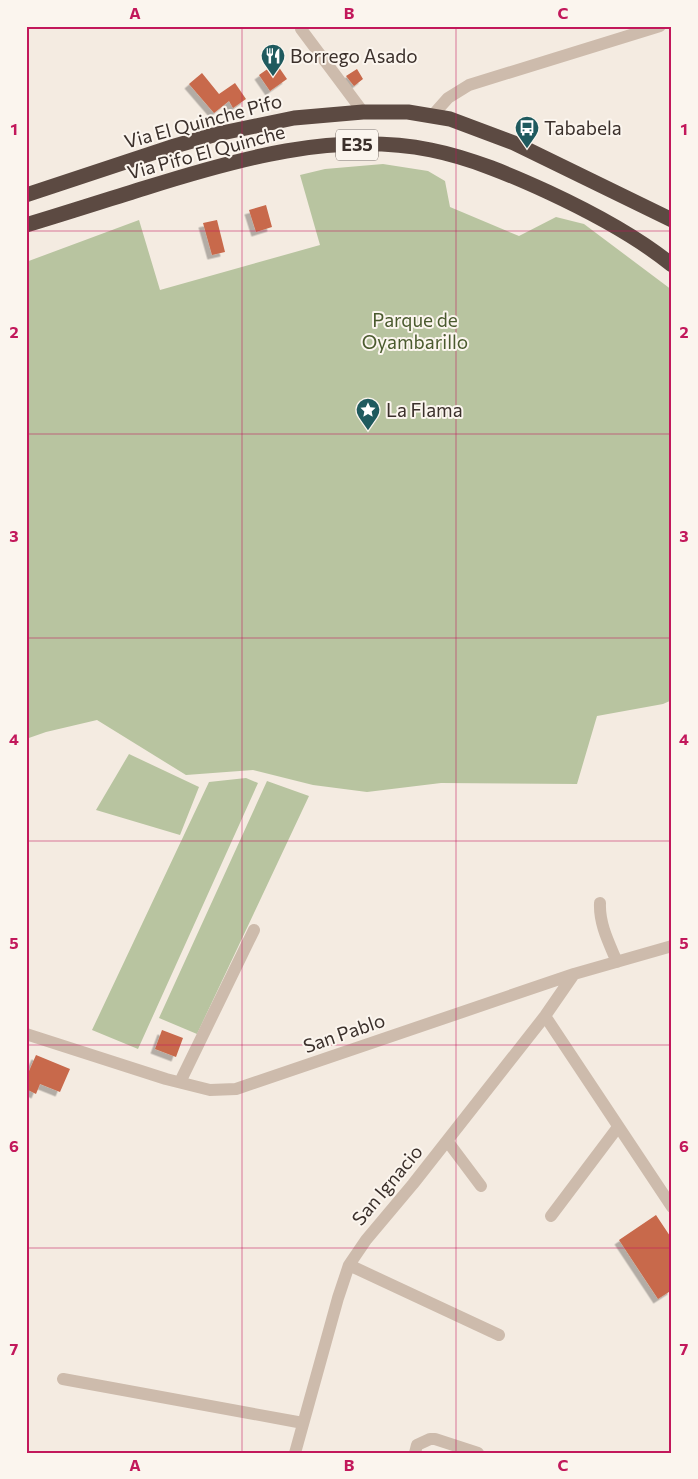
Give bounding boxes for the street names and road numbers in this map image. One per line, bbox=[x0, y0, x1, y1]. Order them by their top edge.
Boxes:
street label: Via El Quinche Pifo bbox=[122, 88, 284, 153]
street label: Via Pifo El Quinche bbox=[125, 119, 287, 184]
road number: E35 bbox=[336, 130, 378, 160]
street label: San Pablo bbox=[300, 1008, 388, 1057]
street label: San Ignacio bbox=[346, 1140, 427, 1229]

